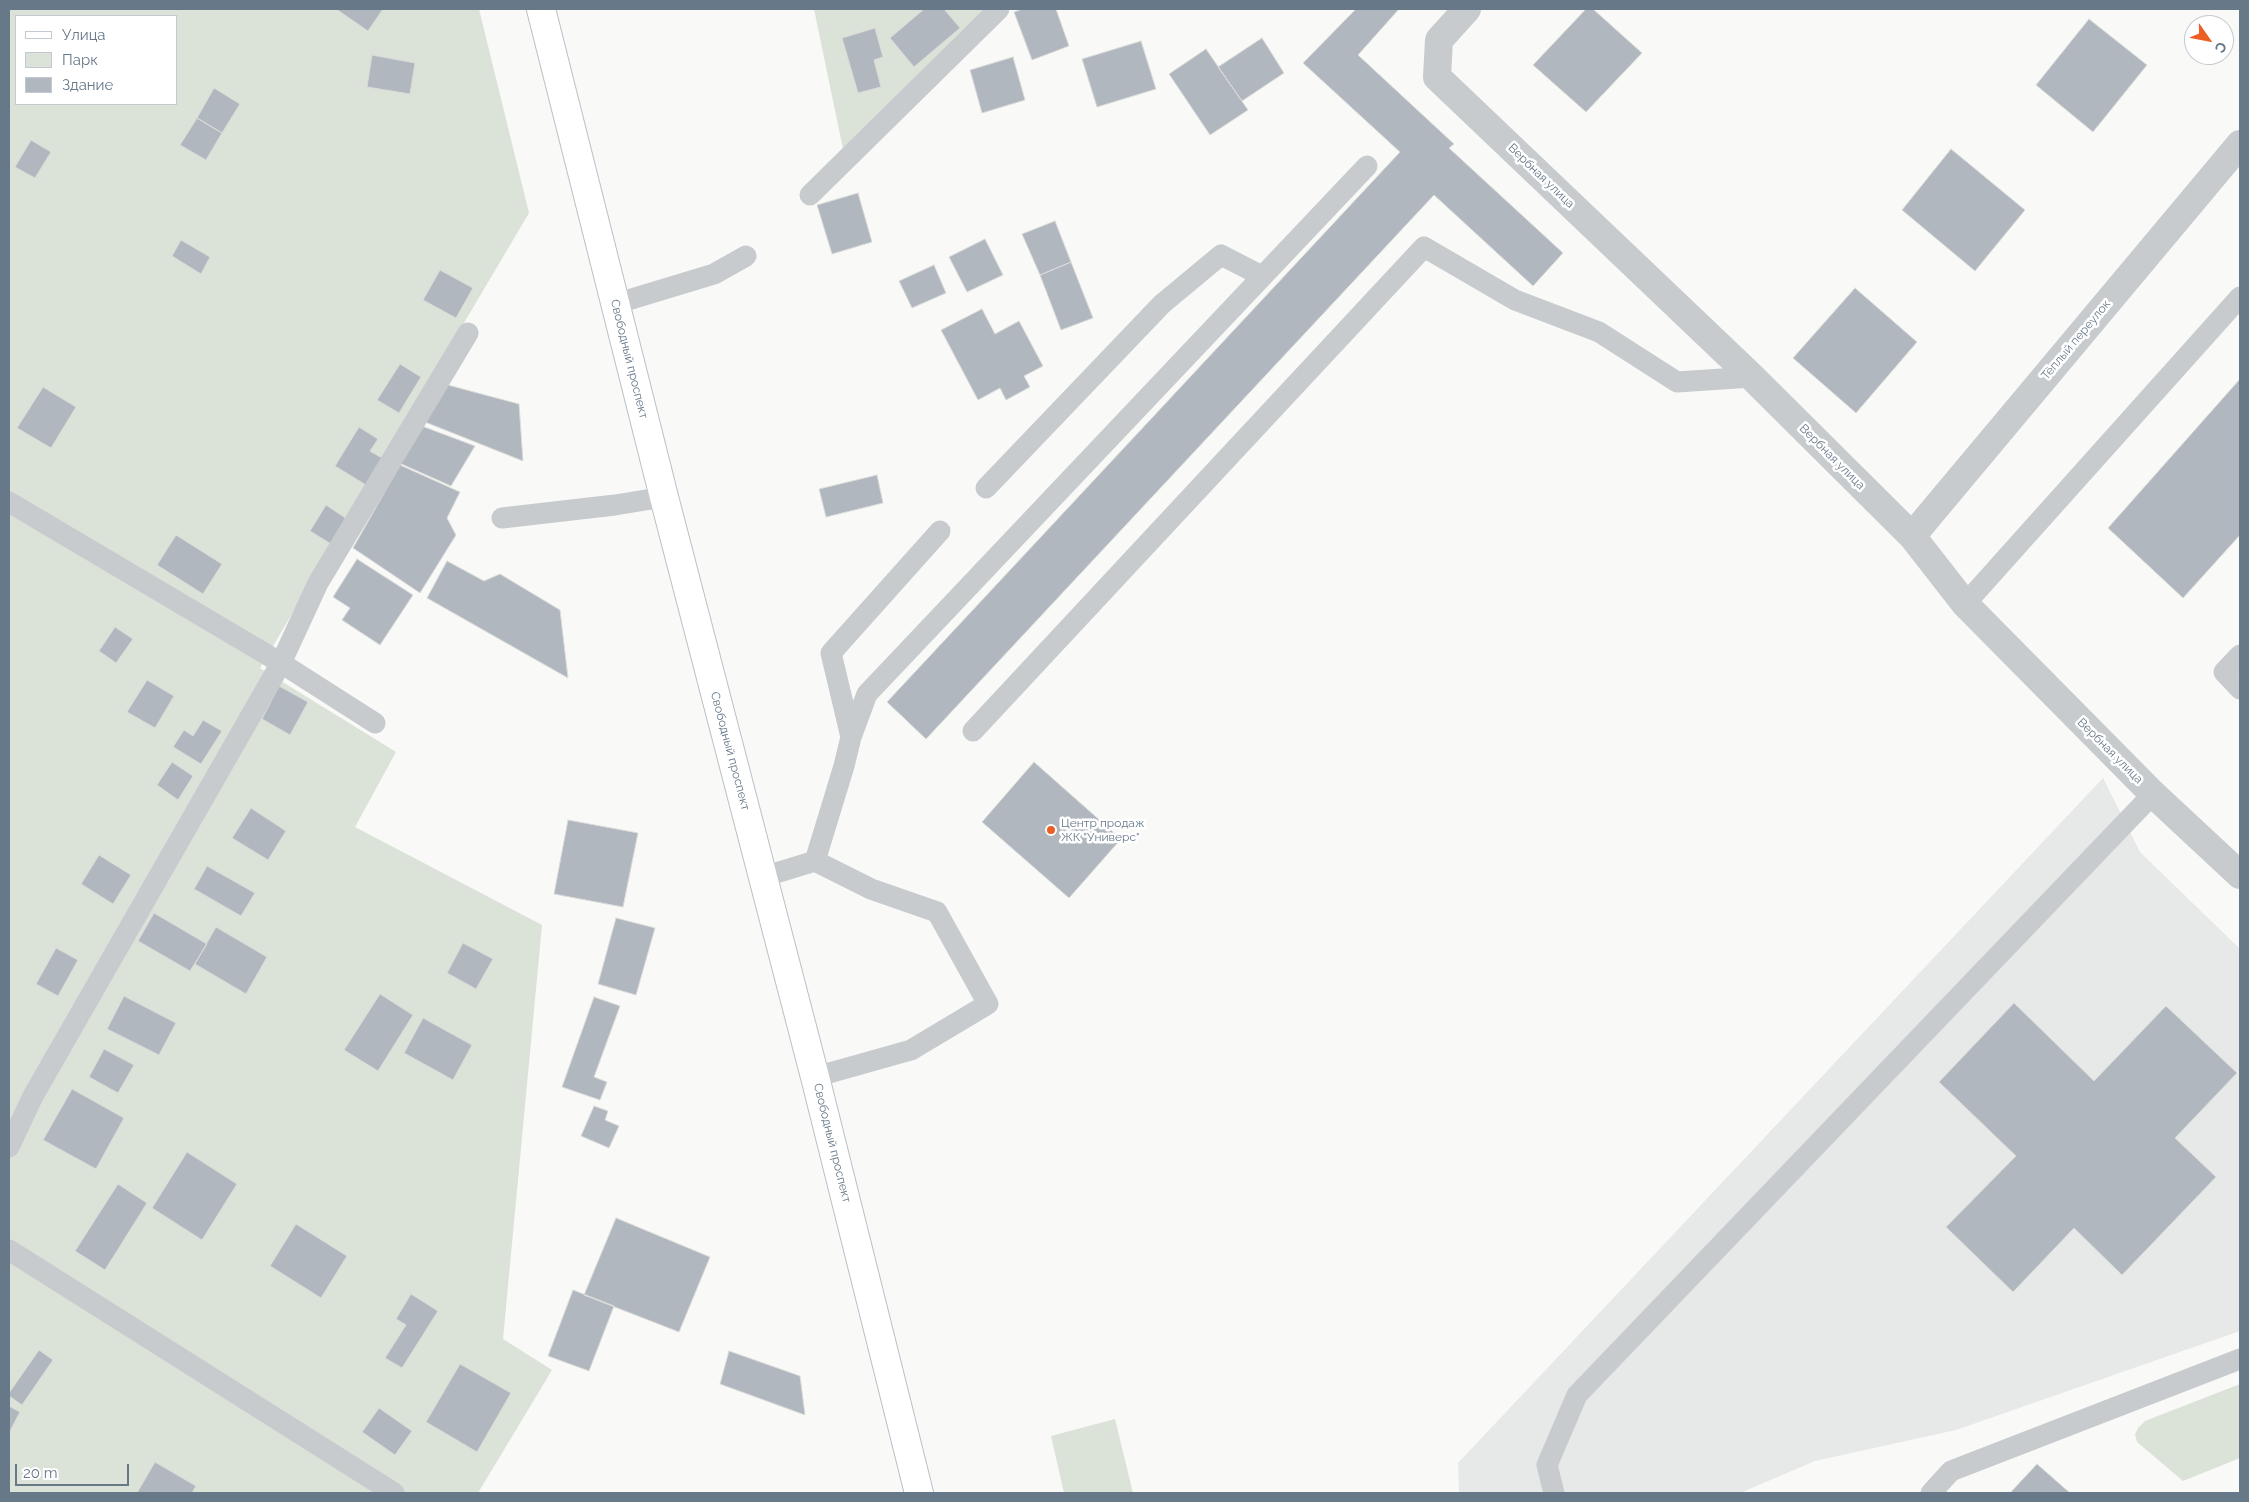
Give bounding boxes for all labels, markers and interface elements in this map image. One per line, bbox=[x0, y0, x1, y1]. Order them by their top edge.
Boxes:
legend bbox=[15, 15, 178, 105]
north arrow bbox=[2184, 15, 2234, 65]
text: Улица bbox=[62, 26, 106, 44]
text: С bbox=[2211, 39, 2230, 56]
text: Парк bbox=[62, 51, 98, 69]
text: Здание bbox=[62, 76, 113, 94]
street label: Вербная улица bbox=[1505, 141, 1577, 211]
street label: Тёплый переулок bbox=[2038, 297, 2114, 383]
street label: Свободный проспект bbox=[607, 298, 651, 420]
street label: Вербная улица bbox=[1796, 421, 1868, 493]
street label: Свободный проспект bbox=[707, 690, 753, 812]
street label: Вербная улица bbox=[2074, 715, 2146, 787]
place label: Центр продаж ЖК "Универс" bbox=[1061, 816, 1144, 844]
marker: Центр продаж ЖК "Универс" bbox=[1045, 824, 1057, 836]
street label: Свободный проспект bbox=[810, 1082, 854, 1204]
scale bar bbox=[18, 1454, 131, 1486]
text: 20 m bbox=[23, 1464, 58, 1482]

